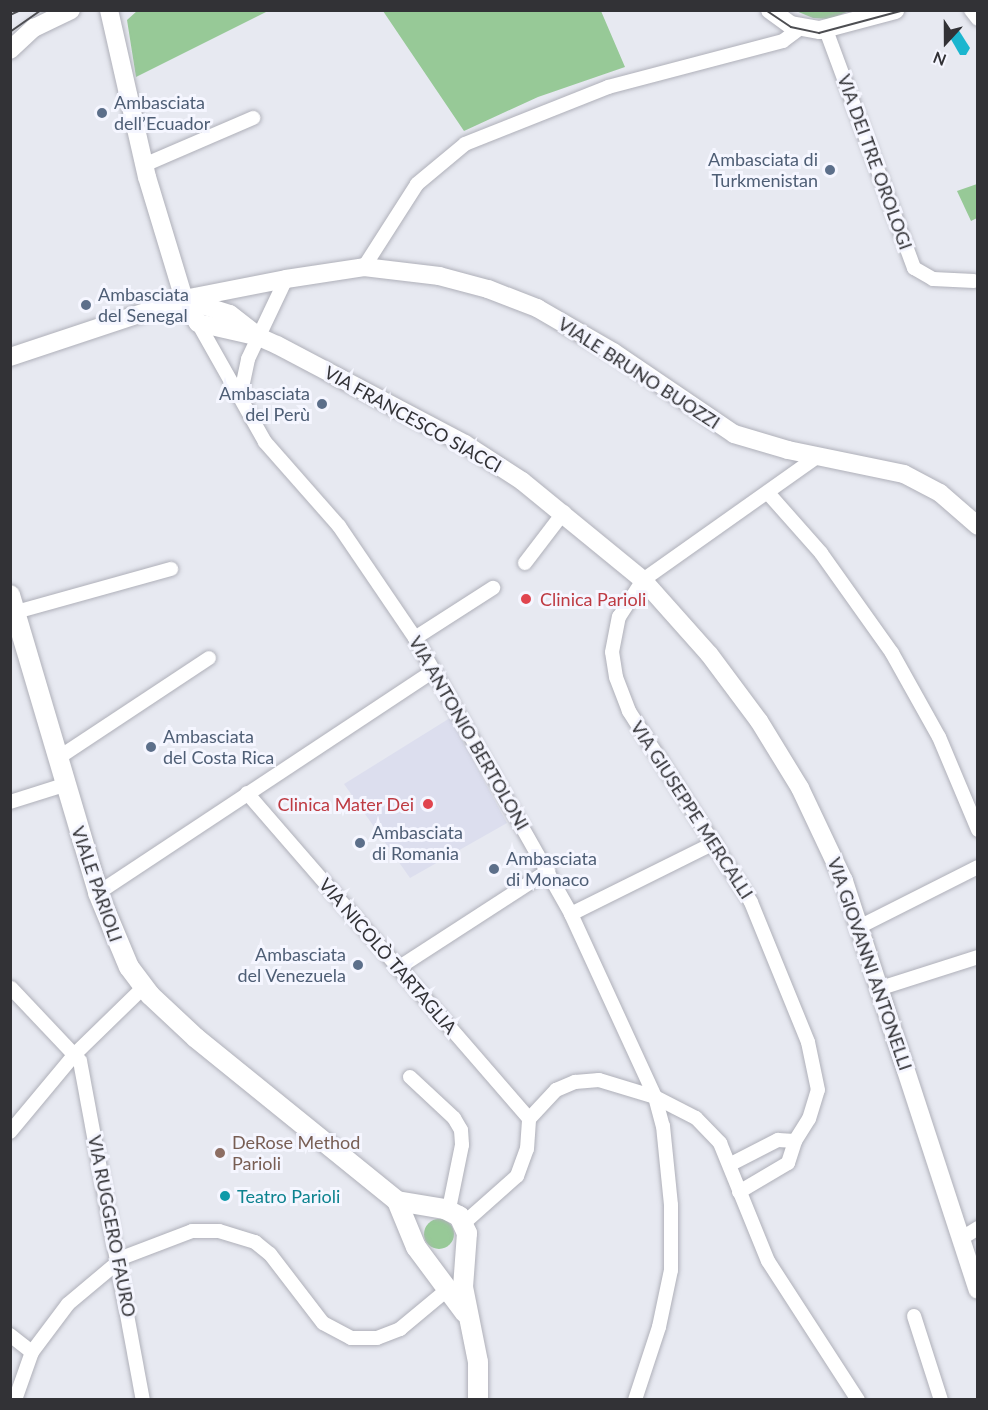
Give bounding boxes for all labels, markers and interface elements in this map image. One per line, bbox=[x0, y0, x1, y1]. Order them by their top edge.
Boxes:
north arrow bbox=[916, 12, 976, 72]
text: N bbox=[930, 48, 949, 70]
street label: VIA DEI TRE OROLOGI bbox=[833, 71, 917, 253]
place label: Ambasciata dell’Ecuador bbox=[114, 92, 210, 134]
marker: Ambasciata dell’Ecuador bbox=[95, 106, 109, 120]
place label: Ambasciata di Turkmenistan bbox=[708, 149, 818, 192]
marker: Ambasciata di Turkmenistan bbox=[823, 163, 837, 177]
place label: Ambasciata del Senegal bbox=[98, 284, 189, 326]
marker: Ambasciata del Senegal bbox=[79, 298, 93, 312]
street label: VIALE BRUNO BUOZZI bbox=[554, 313, 724, 433]
street label: VIA FRANCESCO SIACCI bbox=[320, 361, 506, 477]
place label: Ambasciata del Perù bbox=[219, 383, 310, 426]
marker: Ambasciata del Perù bbox=[315, 397, 329, 411]
place label: Clinica Parioli bbox=[540, 588, 646, 610]
marker: Clinica Parioli bbox=[517, 590, 535, 608]
street label: VIA ANTONIO BERTOLONI bbox=[404, 632, 534, 834]
street label: VIA GIUSEPPE MERCALLI bbox=[626, 717, 758, 903]
place label: Ambasciata del Costa Rica bbox=[163, 726, 274, 768]
marker: Ambasciata del Costa Rica bbox=[144, 740, 158, 754]
place label: Clinica Mater Dei bbox=[277, 793, 414, 815]
marker: Clinica Mater Dei bbox=[419, 795, 437, 813]
place label: Ambasciata di Romania bbox=[372, 822, 463, 864]
street label: VIALE PARIOLI bbox=[67, 823, 127, 945]
marker: Ambasciata di Romania bbox=[353, 836, 367, 850]
place label: Ambasciata di Monaco bbox=[506, 848, 597, 890]
street label: VIA GIOVANNI ANTONELLI bbox=[823, 854, 917, 1074]
marker: Ambasciata di Monaco bbox=[487, 862, 501, 876]
street label: VIA NICOLÒ TARTAGLIA bbox=[314, 873, 462, 1039]
place label: Ambasciata del Venezuela bbox=[237, 944, 346, 986]
marker: Ambasciata del Venezuela bbox=[351, 958, 365, 972]
place label: DeRose Method Parioli bbox=[232, 1132, 360, 1174]
street label: VIA RUGGERO FAURO bbox=[84, 1133, 140, 1319]
marker: DeRose Method Parioli bbox=[213, 1146, 227, 1160]
place label: Teatro Parioli bbox=[237, 1185, 340, 1207]
marker: Teatro Parioli bbox=[218, 1189, 232, 1203]

